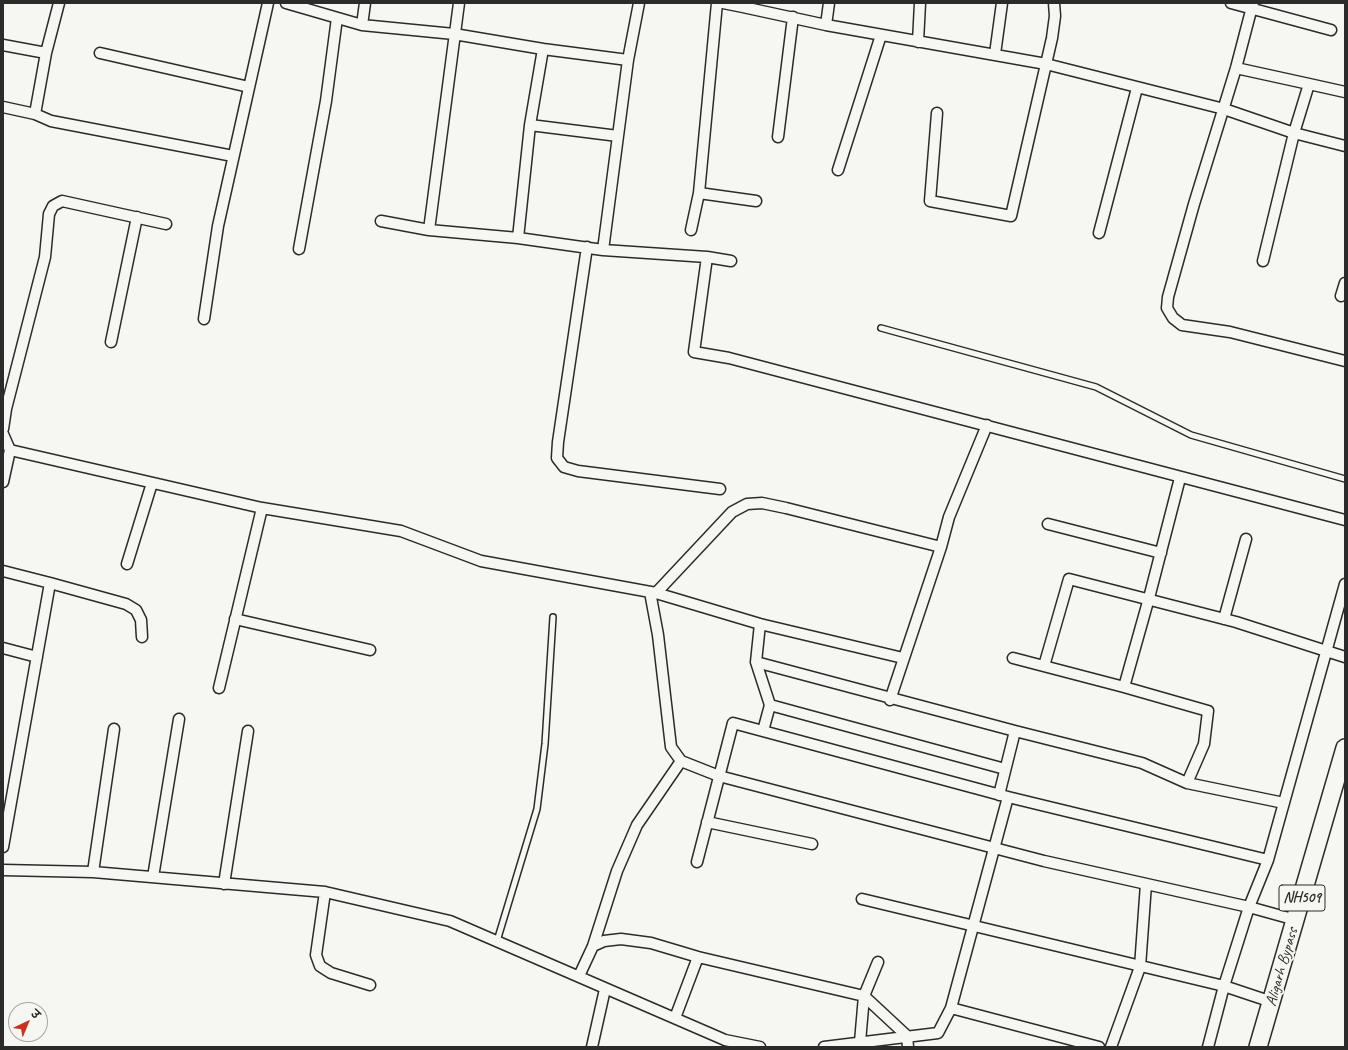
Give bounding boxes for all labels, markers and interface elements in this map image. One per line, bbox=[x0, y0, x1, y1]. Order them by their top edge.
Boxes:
road number: NH509 bbox=[1279, 885, 1325, 911]
street label: Aligarh Bypass bbox=[1262, 926, 1302, 1008]
north arrow bbox=[8, 1002, 48, 1042]
text: उ bbox=[28, 1007, 43, 1022]

